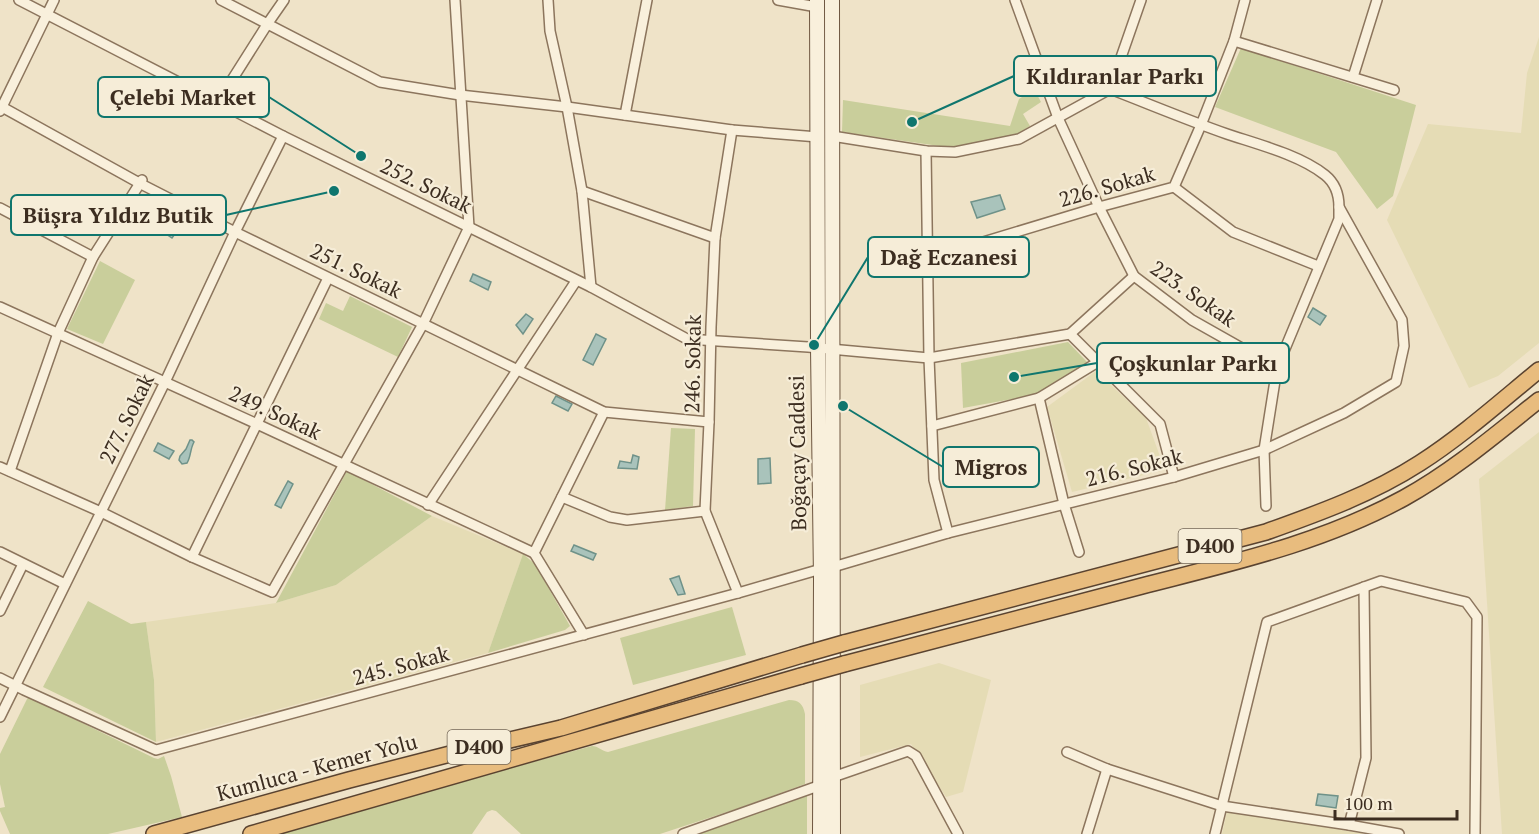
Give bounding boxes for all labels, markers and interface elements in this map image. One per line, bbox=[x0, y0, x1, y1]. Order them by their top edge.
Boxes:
callout: Kıldıranlar Parkı bbox=[1014, 56, 1216, 96]
text: Kıldıranlar Parkı bbox=[1026, 61, 1204, 90]
callout: Çelebi Market bbox=[98, 77, 269, 117]
text: Çelebi Market bbox=[110, 82, 256, 111]
street label: 252. Sokak bbox=[376, 151, 477, 219]
street label: 226. Sokak bbox=[1055, 159, 1158, 213]
callout: Büşra Yıldız Butik bbox=[11, 195, 226, 235]
text: Büşra Yıldız Butik bbox=[23, 200, 213, 229]
street label: 251. Sokak bbox=[306, 236, 407, 304]
callout: Dağ Eczanesi bbox=[868, 237, 1029, 277]
text: Dağ Eczanesi bbox=[880, 242, 1018, 271]
street label: 223. Sokak bbox=[1145, 253, 1242, 333]
street label: 246. Sokak bbox=[677, 314, 707, 414]
callout: Çoşkunlar Parkı bbox=[1097, 343, 1289, 383]
text: Çoşkunlar Parkı bbox=[1109, 348, 1277, 377]
street label: 277. Sokak bbox=[92, 369, 160, 468]
street label: Boğaçay Caddesi bbox=[782, 375, 812, 531]
street label: 249. Sokak bbox=[225, 379, 326, 446]
street label: 216. Sokak bbox=[1082, 441, 1185, 493]
callout: Migros bbox=[943, 447, 1039, 487]
text: Migros bbox=[955, 452, 1027, 481]
road number: D400 bbox=[1178, 529, 1242, 563]
street label: 245. Sokak bbox=[349, 639, 452, 691]
street label: Kumluca - Kemer Yolu bbox=[213, 727, 420, 807]
road number: D400 bbox=[448, 730, 510, 764]
scale bar bbox=[1335, 783, 1456, 821]
text: 100 m bbox=[1344, 791, 1393, 815]

